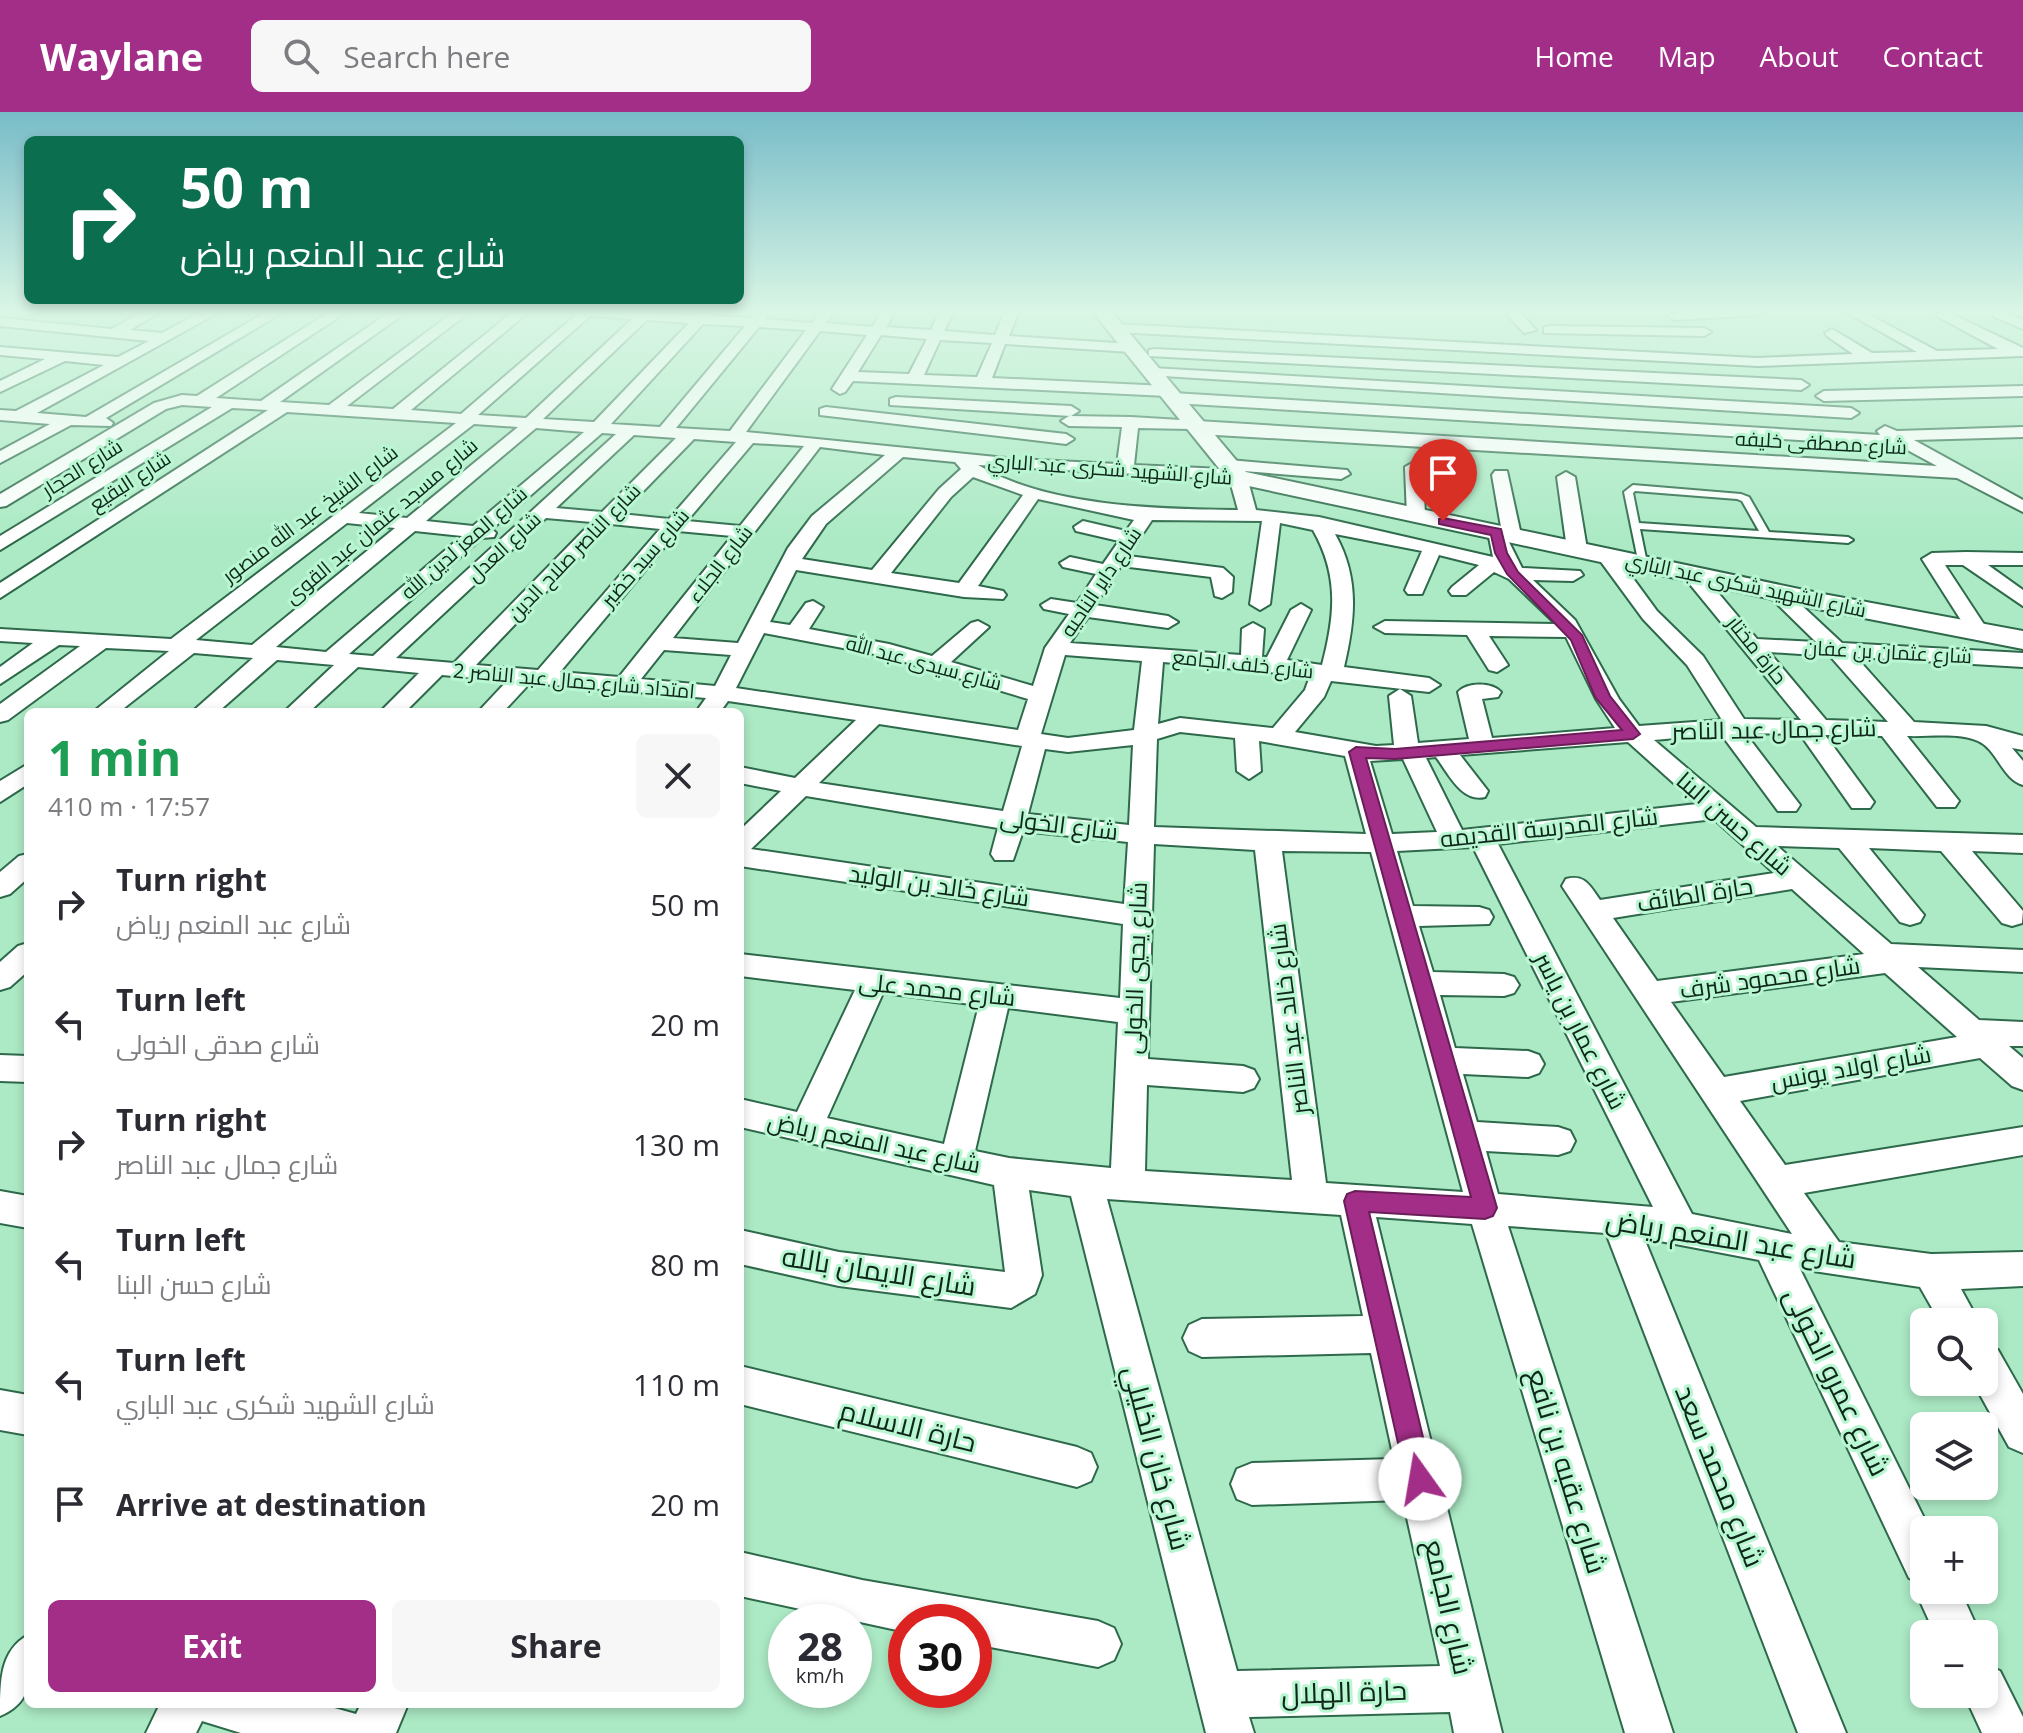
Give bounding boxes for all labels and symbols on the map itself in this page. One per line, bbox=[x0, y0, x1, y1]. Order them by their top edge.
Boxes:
street label: شارع مصطفى خليفه bbox=[1734, 425, 1908, 461]
street label: شارع الحجار bbox=[36, 432, 128, 504]
street label: شارع مسجد عثمان عبد القوى bbox=[278, 432, 484, 610]
street label: شارع الشيخ عبد الله منصور bbox=[216, 439, 404, 590]
pin bbox=[1409, 439, 1477, 521]
street label: شارع البقيع bbox=[84, 444, 176, 518]
street label: شارع الشهيد شكرى عبد الباري bbox=[987, 446, 1233, 494]
street label: شارع الناصر صلاح الدين bbox=[501, 477, 647, 627]
street label: شارع المعز لدين الله bbox=[395, 480, 533, 606]
street label: شارع سيد خضير bbox=[594, 503, 696, 614]
street label: شارع العدل bbox=[461, 506, 547, 588]
street label: شارع الجلاء bbox=[681, 519, 759, 609]
street label: شارع داير الناحيه bbox=[1054, 522, 1148, 642]
street label: شارع الشهيد شكرى عبد الباري bbox=[1623, 546, 1869, 626]
street label: حارة مختار bbox=[1721, 609, 1793, 690]
street label: شارع سيدى عبد الله bbox=[843, 629, 1005, 697]
street label: شارع عثمان بن عفان bbox=[1803, 634, 1973, 670]
street label: شارع خلف الجامع bbox=[1171, 643, 1315, 685]
street label: امتداد شارع جمال عبد الناصر 2 bbox=[452, 656, 696, 706]
street label: شارع جمال عبد الناصر bbox=[1669, 710, 1877, 748]
street label: شارع حسن البنا bbox=[1669, 763, 1800, 883]
street label: شارع المدرسة القديمه bbox=[1438, 799, 1659, 855]
street label: شارع الخولى bbox=[998, 800, 1120, 848]
street label: شارع خالد بن الوليد bbox=[847, 856, 1031, 914]
street label: حارة الطائف bbox=[1634, 868, 1755, 919]
street label: شارع يحيي الخولى bbox=[1115, 881, 1155, 1055]
street label: شارع خالد عبد الناصر bbox=[1259, 922, 1317, 1119]
street label: شارع عمار بن ياسر bbox=[1526, 944, 1635, 1115]
street label: شارع محمود شرف bbox=[1677, 948, 1862, 1007]
street label: شارع محمد على bbox=[857, 964, 1017, 1014]
street label: شارع اولاد يونس bbox=[1768, 1036, 1934, 1098]
street label: شارع عبد المنعم رياض bbox=[765, 1103, 984, 1181]
street label: شارع عبد المنعم رياض bbox=[1603, 1199, 1859, 1279]
street label: شارع الايمان بالله bbox=[779, 1236, 979, 1305]
street label: شارع عمرو الخولى bbox=[1775, 1281, 1900, 1482]
street label: شارع خان الخليلي bbox=[1111, 1361, 1201, 1555]
street label: شارع عقبه بن نافع bbox=[1518, 1364, 1617, 1578]
street label: شارع محمد سعد bbox=[1666, 1379, 1775, 1573]
street label: حارة الاسلام bbox=[835, 1390, 981, 1462]
position arrow bbox=[1378, 1437, 1462, 1521]
street label: شارع الجامع bbox=[1415, 1535, 1484, 1678]
speed limit sign: 30 bbox=[888, 1604, 992, 1708]
street label: حارة الهلال bbox=[1280, 1670, 1408, 1712]

